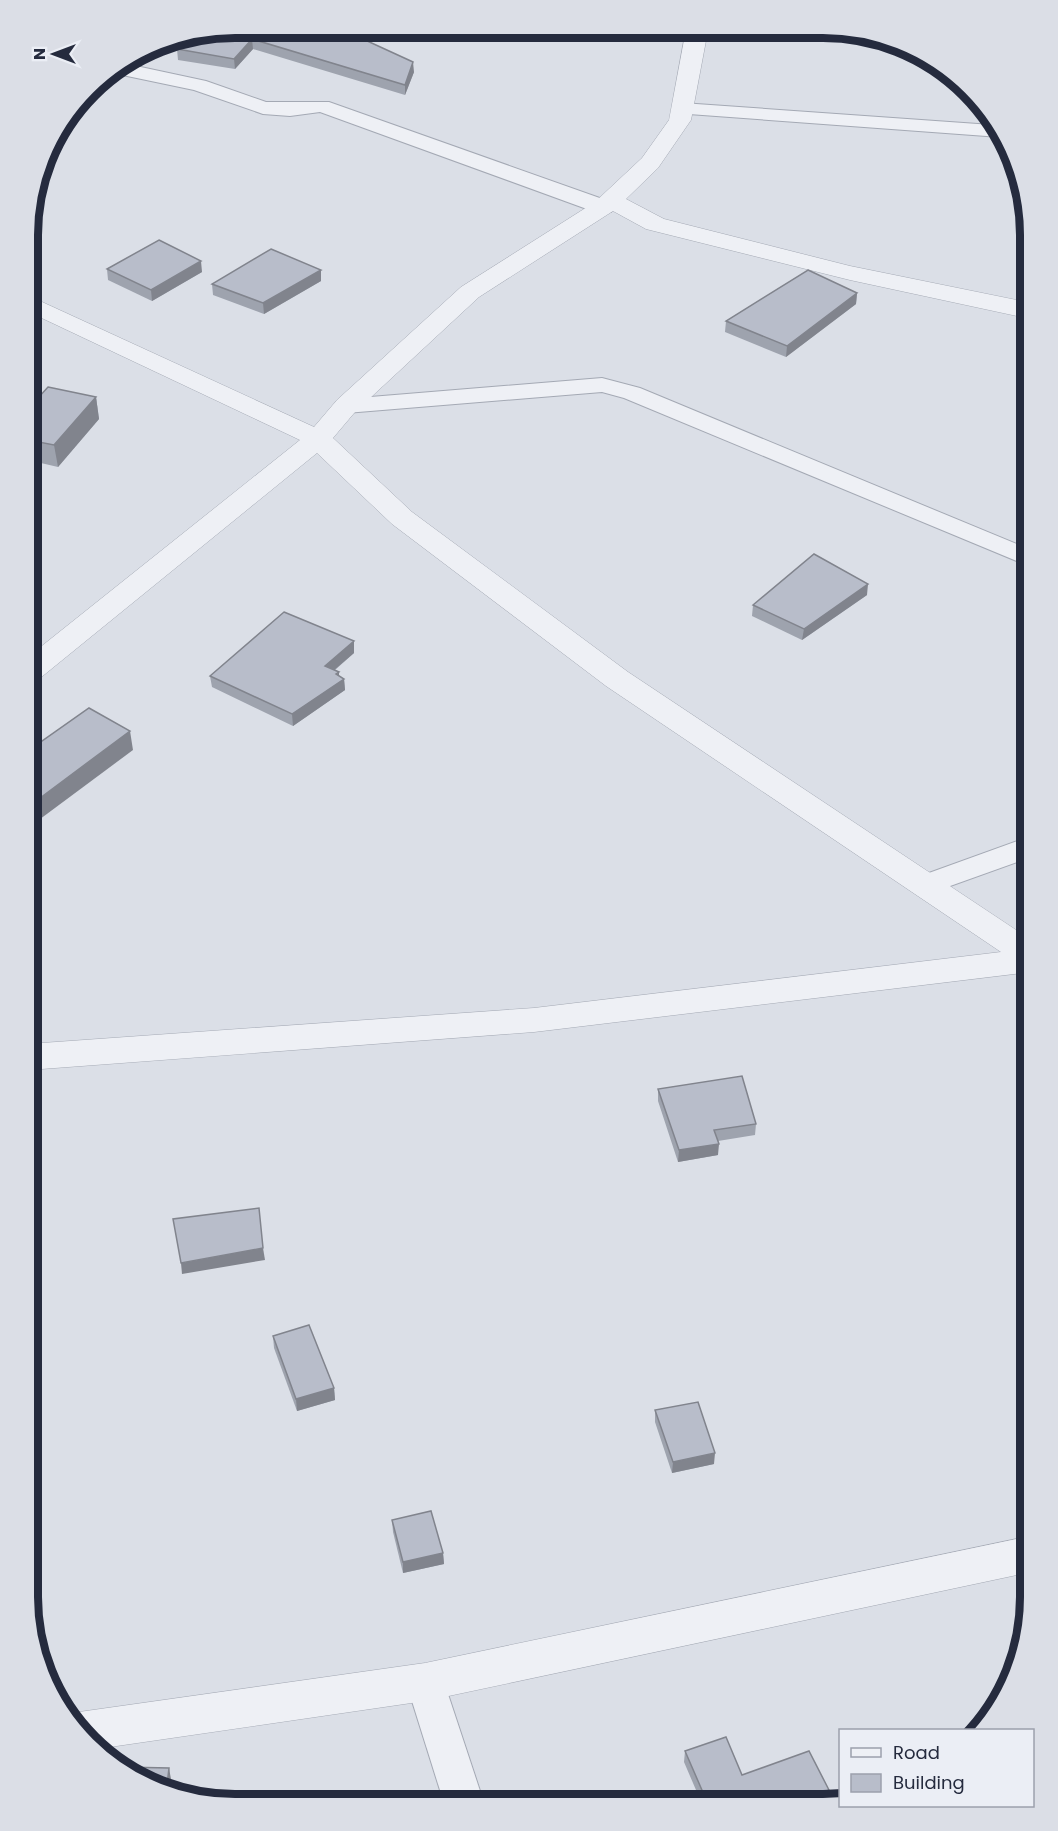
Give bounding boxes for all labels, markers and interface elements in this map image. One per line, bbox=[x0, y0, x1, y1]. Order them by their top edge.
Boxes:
north arrow bbox=[24, 24, 84, 84]
text: N bbox=[28, 48, 51, 60]
legend bbox=[839, 1729, 1034, 1807]
text: Road bbox=[893, 1740, 940, 1765]
text: Building bbox=[893, 1770, 965, 1795]

